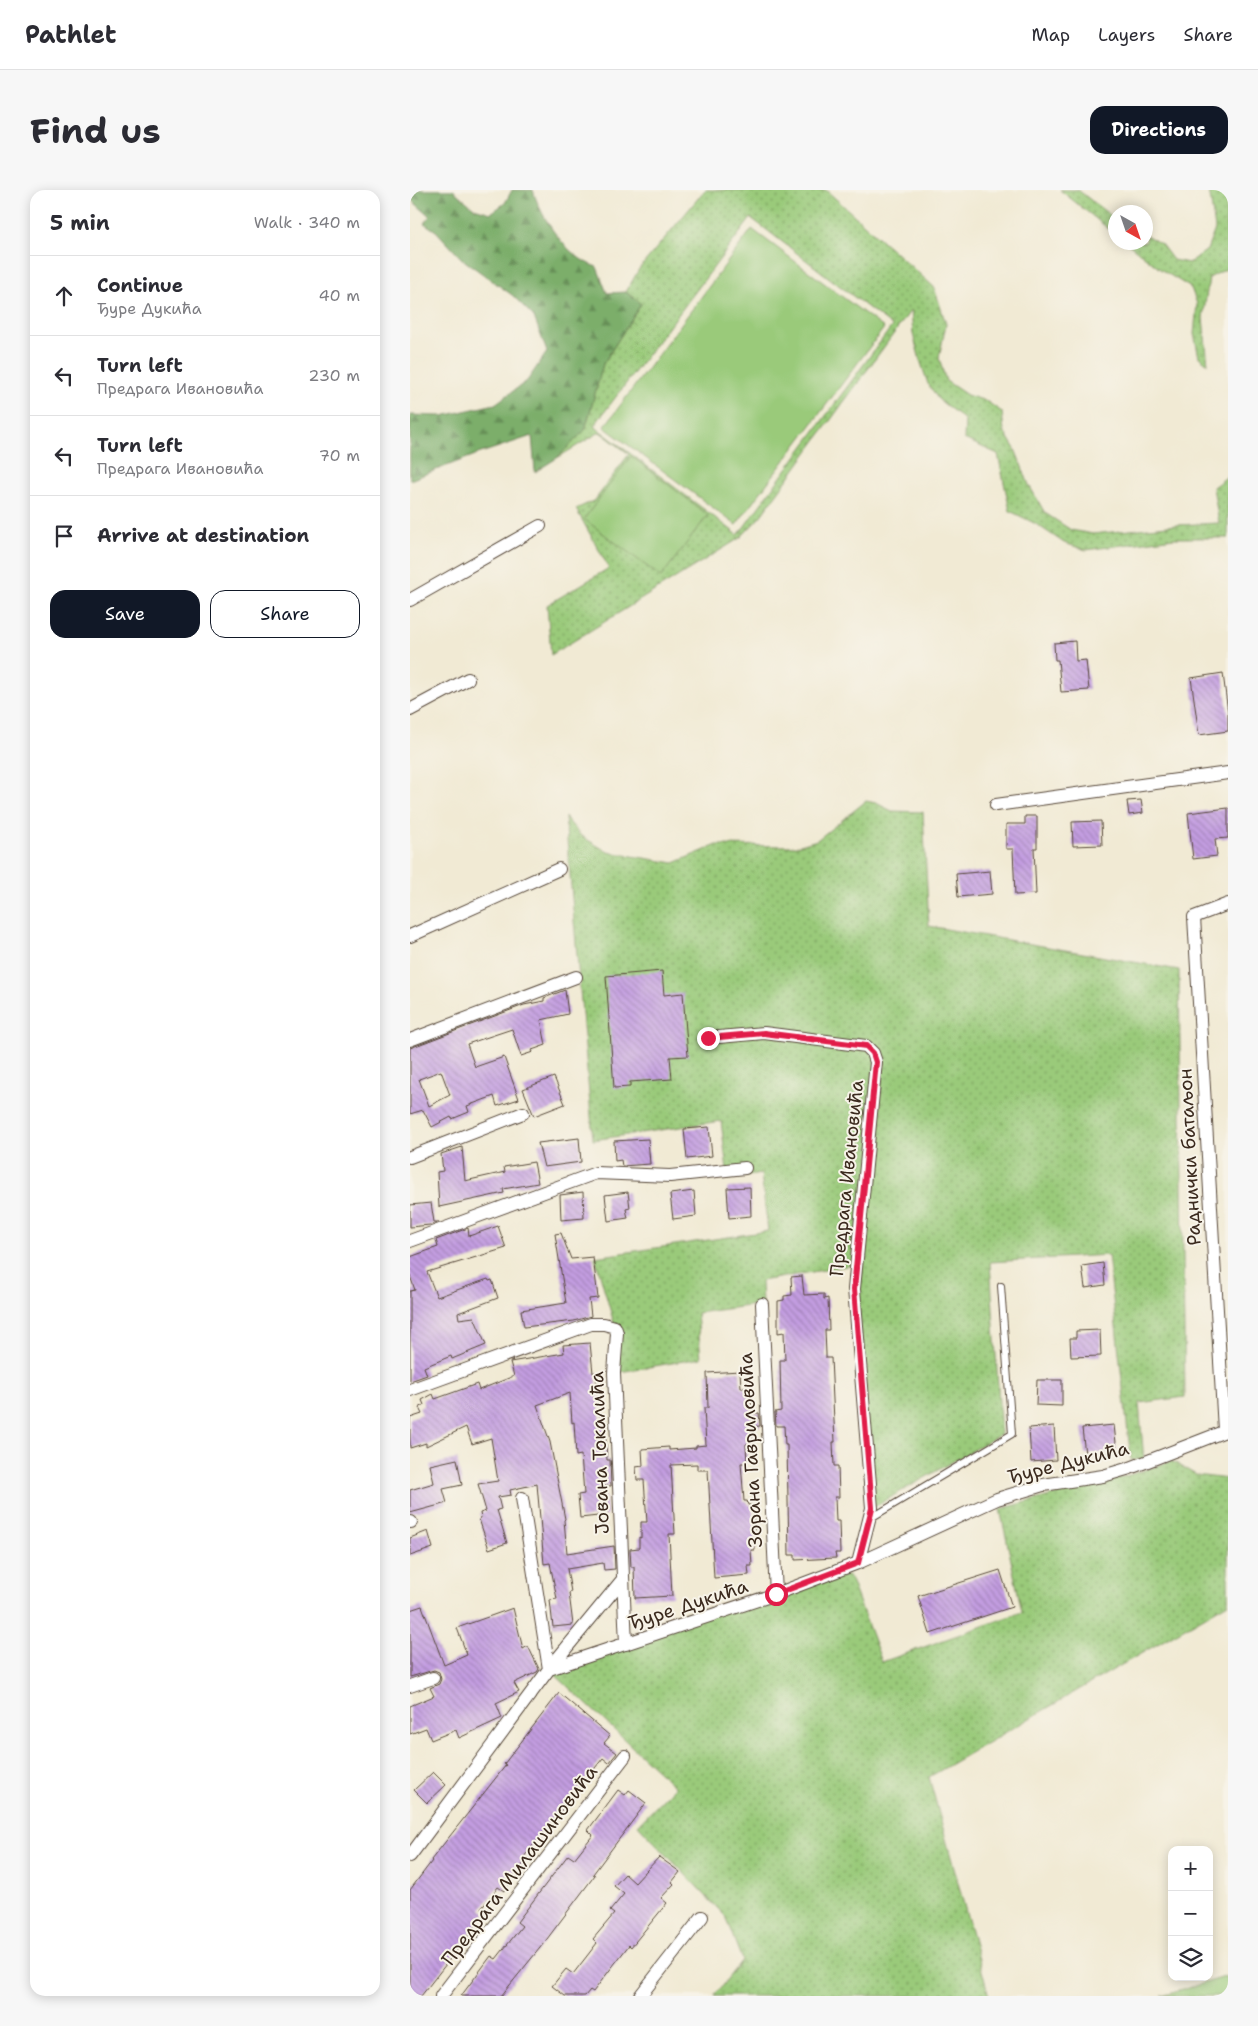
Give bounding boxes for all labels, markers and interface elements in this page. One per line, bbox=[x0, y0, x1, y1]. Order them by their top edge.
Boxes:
text: Pathlet bbox=[25, 19, 116, 51]
text: Map bbox=[1032, 23, 1070, 47]
text: Layers bbox=[1098, 23, 1155, 47]
text: Share bbox=[1183, 23, 1233, 47]
button: Directions bbox=[1090, 106, 1228, 154]
text: Find us bbox=[30, 107, 161, 154]
north arrow bbox=[1108, 205, 1153, 250]
text: 5 min bbox=[50, 209, 110, 237]
text: Walk · 340 m bbox=[254, 212, 360, 233]
text: Continue bbox=[97, 273, 183, 298]
icon: ahead bbox=[50, 282, 78, 310]
text: 40 m bbox=[318, 285, 360, 306]
text: Ђуре Дукића bbox=[97, 298, 202, 319]
text: Turn left bbox=[97, 353, 183, 378]
icon: left bbox=[50, 362, 78, 390]
text: 230 m bbox=[308, 365, 360, 386]
text: Предрага Ивановића bbox=[97, 378, 263, 399]
text: Turn left bbox=[97, 433, 183, 458]
icon: left bbox=[50, 442, 78, 470]
text: 70 m bbox=[319, 445, 360, 466]
text: Предрага Ивановића bbox=[97, 458, 263, 479]
icon: arrive bbox=[50, 522, 78, 550]
text: Arrive at destination bbox=[97, 523, 309, 548]
button: Save bbox=[50, 590, 200, 638]
button: Share bbox=[210, 590, 360, 638]
route end bbox=[697, 1027, 720, 1050]
street label: Раднички батаљон bbox=[1172, 1068, 1207, 1246]
street label: Предрага Ивановића bbox=[824, 1078, 869, 1278]
street label: Зорана Гавриловића bbox=[733, 1352, 768, 1548]
street label: Јована Токалића bbox=[584, 1371, 615, 1535]
street label: Ђуре Дукића bbox=[1005, 1435, 1132, 1490]
street label: Ђуре Дукића bbox=[625, 1573, 751, 1636]
route start bbox=[765, 1583, 788, 1606]
street label: Предрага Милашиновића bbox=[436, 1760, 603, 1971]
map controls bbox=[1168, 1846, 1213, 1981]
button: + bbox=[1168, 1846, 1213, 1891]
button: − bbox=[1168, 1891, 1213, 1936]
button: layers bbox=[1168, 1936, 1213, 1981]

